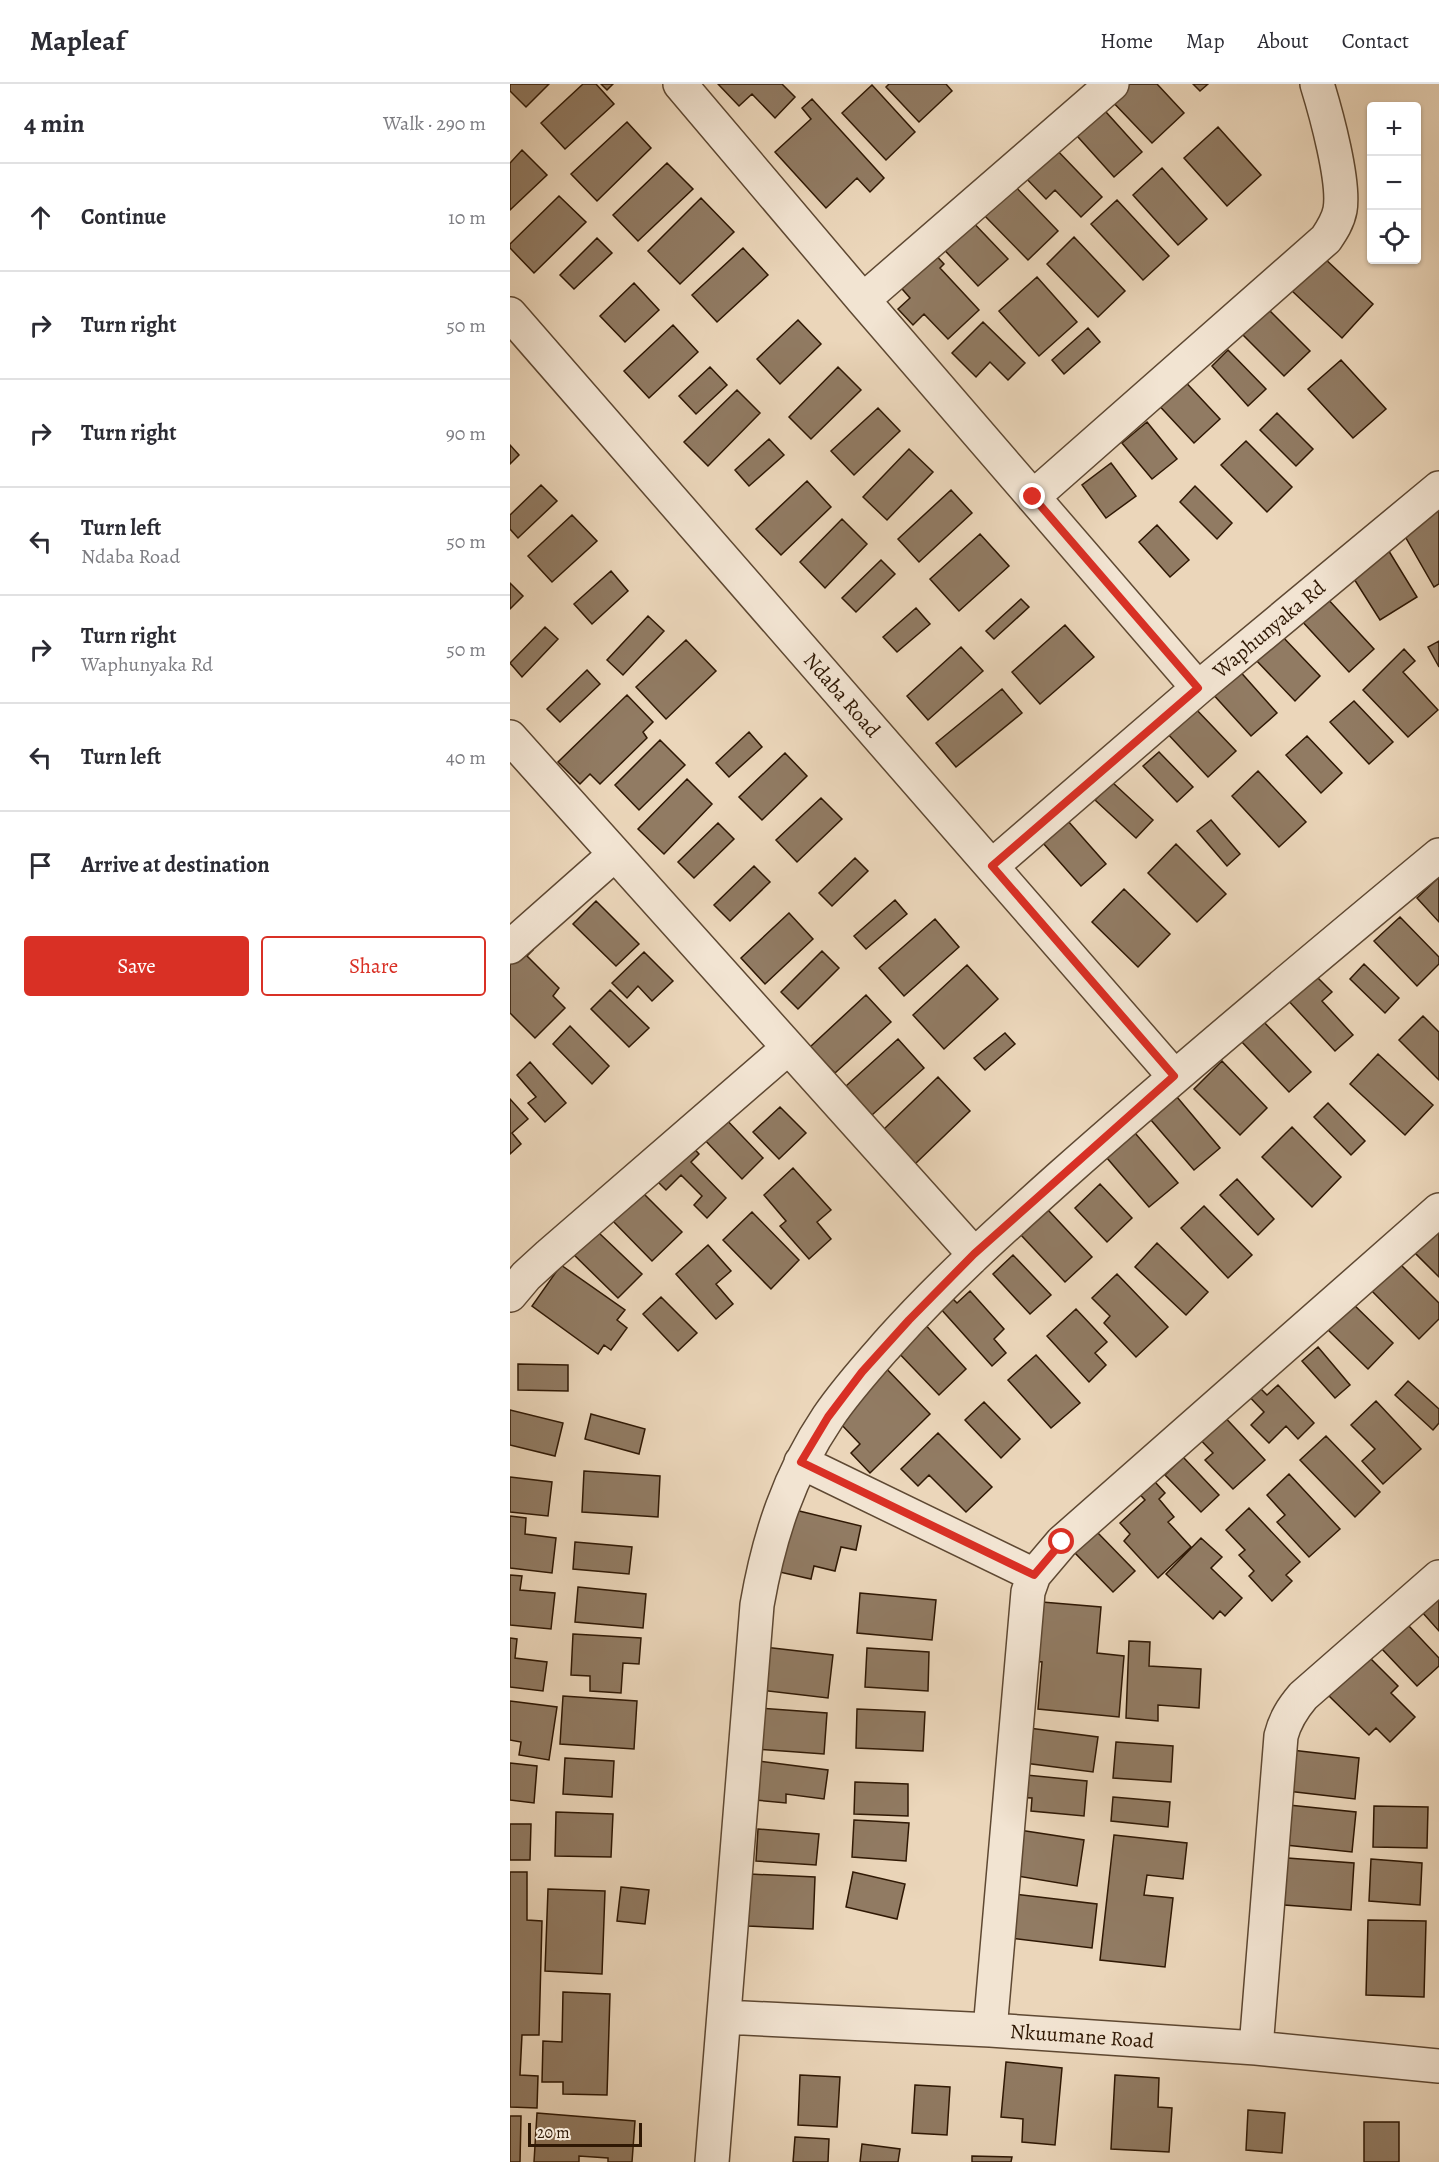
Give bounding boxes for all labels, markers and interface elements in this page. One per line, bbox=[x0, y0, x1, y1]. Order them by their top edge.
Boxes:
text: Mapleaf bbox=[30, 22, 125, 60]
text: Home bbox=[1100, 27, 1153, 55]
text: Map bbox=[1186, 27, 1224, 55]
text: About bbox=[1257, 27, 1309, 55]
text: Contact bbox=[1342, 27, 1409, 55]
map controls bbox=[1367, 102, 1421, 264]
button: + bbox=[1367, 102, 1421, 156]
text: 4 min bbox=[24, 106, 85, 141]
text: Walk · 290 m bbox=[383, 110, 486, 137]
button: − bbox=[1367, 156, 1421, 210]
icon: ahead bbox=[24, 201, 57, 234]
text: Continue bbox=[81, 202, 166, 232]
text: 10 m bbox=[448, 204, 486, 231]
button: locate bbox=[1367, 210, 1421, 264]
icon: right bbox=[24, 309, 57, 342]
text: Turn right bbox=[81, 310, 177, 340]
text: 50 m bbox=[446, 312, 486, 339]
icon: right bbox=[24, 417, 57, 450]
text: Turn right bbox=[81, 418, 177, 448]
text: 90 m bbox=[446, 420, 486, 447]
route end bbox=[1019, 483, 1045, 509]
text: Turn left bbox=[81, 513, 161, 543]
icon: left bbox=[24, 525, 57, 558]
text: 50 m bbox=[446, 528, 486, 555]
text: Ndaba Road bbox=[81, 543, 180, 570]
street label: Waphunyaka Rd bbox=[1206, 573, 1332, 685]
text: Turn right bbox=[81, 621, 177, 651]
icon: right bbox=[24, 633, 57, 666]
text: 50 m bbox=[446, 636, 486, 663]
street label: Ndaba Road bbox=[797, 647, 887, 744]
text: Waphunyaka Rd bbox=[81, 651, 213, 678]
icon: left bbox=[24, 741, 57, 774]
text: Turn left bbox=[81, 742, 161, 772]
text: 40 m bbox=[446, 744, 486, 771]
icon: arrive bbox=[24, 849, 57, 882]
text: Arrive at destination bbox=[81, 850, 270, 880]
button: Save bbox=[24, 936, 249, 996]
button: Share bbox=[261, 936, 486, 996]
route start bbox=[1048, 1528, 1074, 1554]
street label: Nkuumane Road bbox=[1009, 2017, 1156, 2055]
scale bar bbox=[528, 2120, 642, 2148]
text: 20 m bbox=[537, 2122, 570, 2144]

